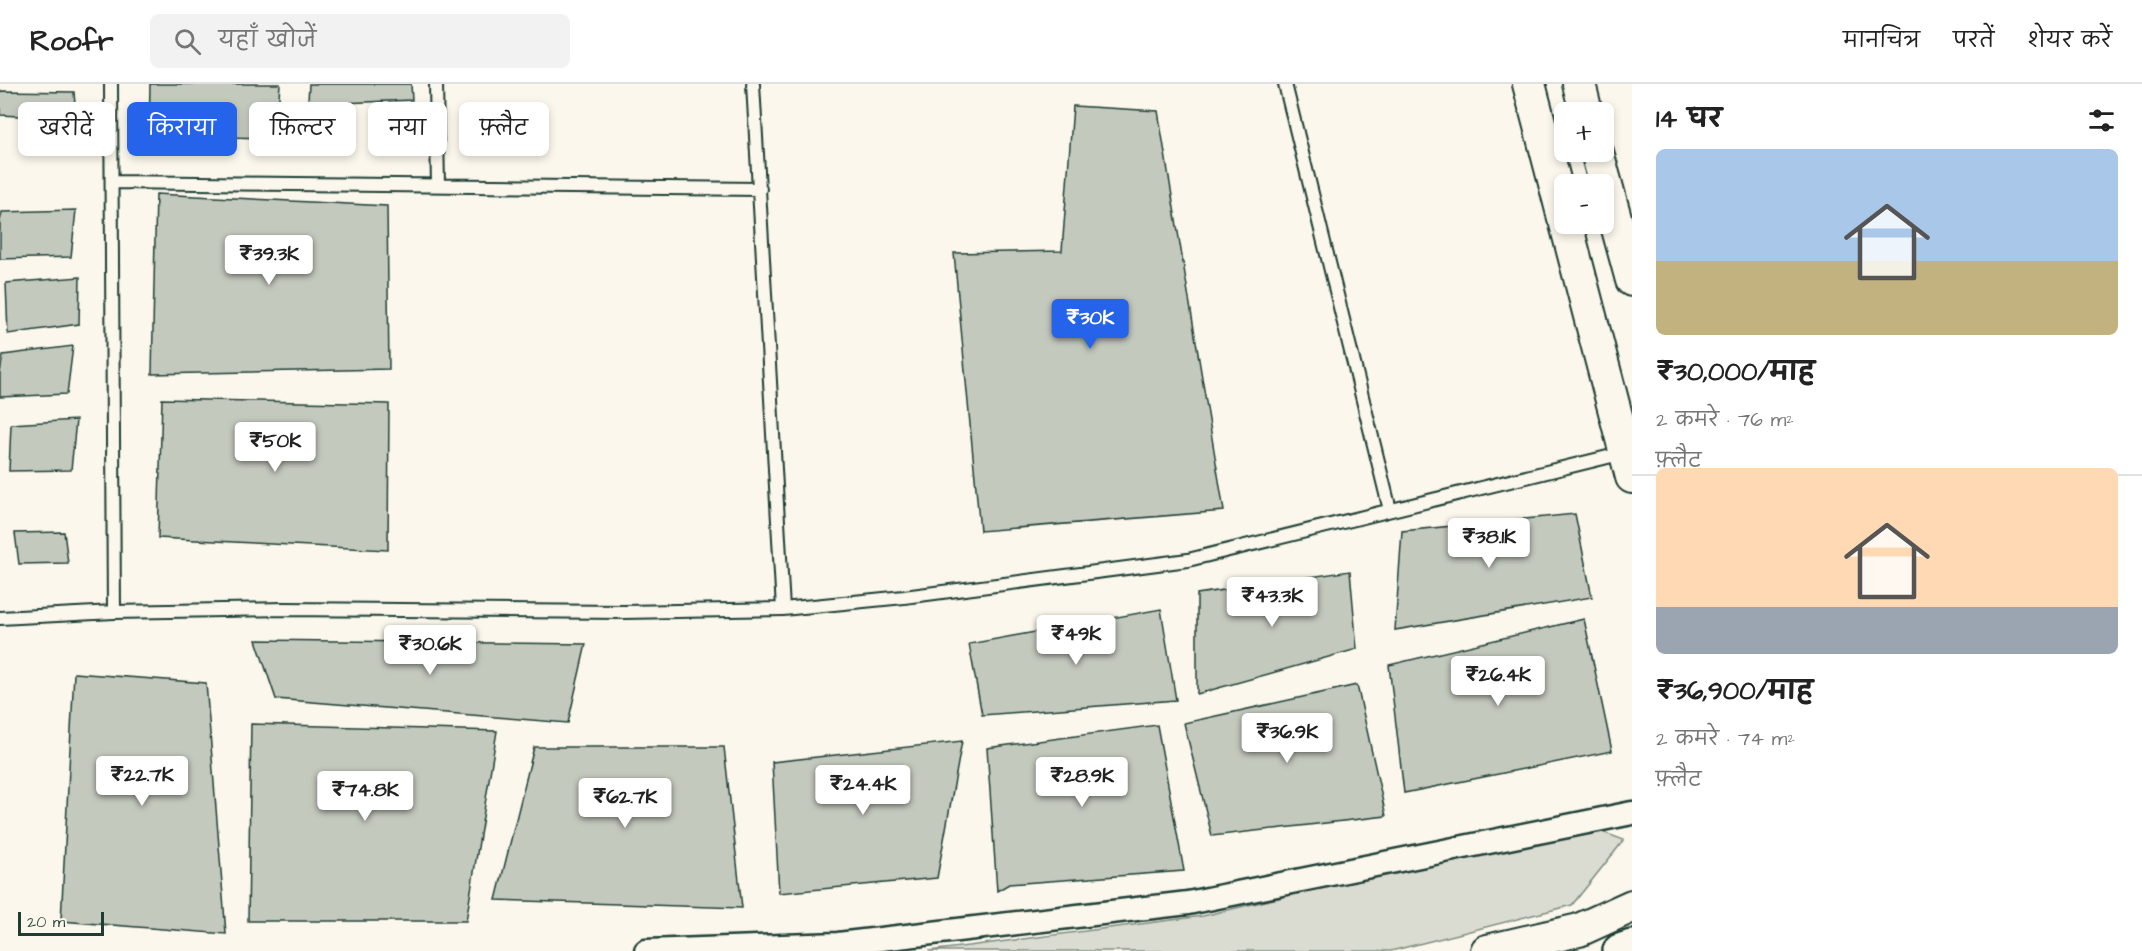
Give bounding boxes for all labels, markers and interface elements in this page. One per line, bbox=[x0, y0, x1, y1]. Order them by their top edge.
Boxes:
search box bbox=[150, 14, 570, 68]
text: Roofr bbox=[30, 22, 114, 61]
icon: search bbox=[171, 25, 204, 58]
text: यहाँ खोजें bbox=[219, 25, 316, 56]
text: मानचित्र bbox=[1843, 26, 1920, 55]
text: परतें bbox=[1953, 26, 1994, 55]
text: शेयर करें bbox=[2027, 26, 2112, 55]
text: 14 घर bbox=[1656, 101, 1722, 137]
chip: खरीदें bbox=[18, 102, 115, 156]
chip: किराया bbox=[127, 102, 237, 156]
chip: फ़िल्टर bbox=[249, 102, 356, 156]
chip: नया bbox=[368, 102, 447, 156]
chip: फ़्लैट bbox=[459, 102, 549, 156]
map controls bbox=[1554, 102, 1614, 234]
button: + bbox=[1554, 102, 1614, 162]
icon: filters bbox=[2085, 104, 2118, 137]
button: − bbox=[1554, 174, 1614, 234]
icon: home bbox=[1833, 188, 1941, 296]
pin: ₹39.3K bbox=[220, 235, 318, 286]
text: ₹39.3K bbox=[239, 240, 299, 268]
pin: ₹30K bbox=[1054, 299, 1126, 350]
text: ₹30K bbox=[1066, 304, 1114, 332]
text: ₹30,000/माह bbox=[1656, 354, 1815, 390]
text: 2 कमरे · 76 m² bbox=[1656, 406, 1794, 434]
pin: ₹50K bbox=[239, 422, 311, 473]
text: ₹50K bbox=[249, 427, 301, 455]
text: फ़्लैट bbox=[1656, 447, 1702, 475]
icon: home bbox=[1833, 507, 1941, 615]
pin: ₹38.1K bbox=[1440, 518, 1538, 569]
text: ₹38.1K bbox=[1462, 523, 1516, 551]
pin: ₹43.3K bbox=[1223, 577, 1321, 628]
text: ₹43.3K bbox=[1241, 582, 1303, 610]
pin: ₹49K bbox=[1040, 615, 1112, 666]
text: ₹49K bbox=[1051, 620, 1101, 648]
pin: ₹30.6K bbox=[381, 625, 479, 676]
text: ₹30.6K bbox=[398, 630, 462, 658]
pin: ₹26.4K bbox=[1449, 656, 1547, 707]
text: ₹26.4K bbox=[1465, 661, 1531, 689]
text: ₹36,900/माह bbox=[1656, 673, 1813, 709]
pin: ₹36.9K bbox=[1238, 713, 1336, 764]
text: ₹36.9K bbox=[1256, 718, 1318, 746]
text: 2 कमरे · 74 m² bbox=[1656, 725, 1795, 753]
pin: ₹22.7K bbox=[93, 756, 191, 807]
pin: ₹28.9K bbox=[1033, 757, 1131, 808]
text: ₹22.7K bbox=[110, 761, 174, 789]
text: ₹28.9K bbox=[1050, 762, 1114, 790]
pin: ₹24.4K bbox=[814, 765, 912, 816]
text: फ़्लैट bbox=[1656, 766, 1702, 794]
text: ₹24.4K bbox=[829, 770, 897, 798]
pin: ₹74.8K bbox=[316, 771, 414, 822]
text: ₹74.8K bbox=[331, 776, 399, 804]
pin: ₹62.7K bbox=[576, 778, 674, 829]
text: ₹62.7K bbox=[593, 783, 657, 811]
scale bar bbox=[18, 909, 104, 936]
text: 20 m bbox=[27, 911, 65, 933]

